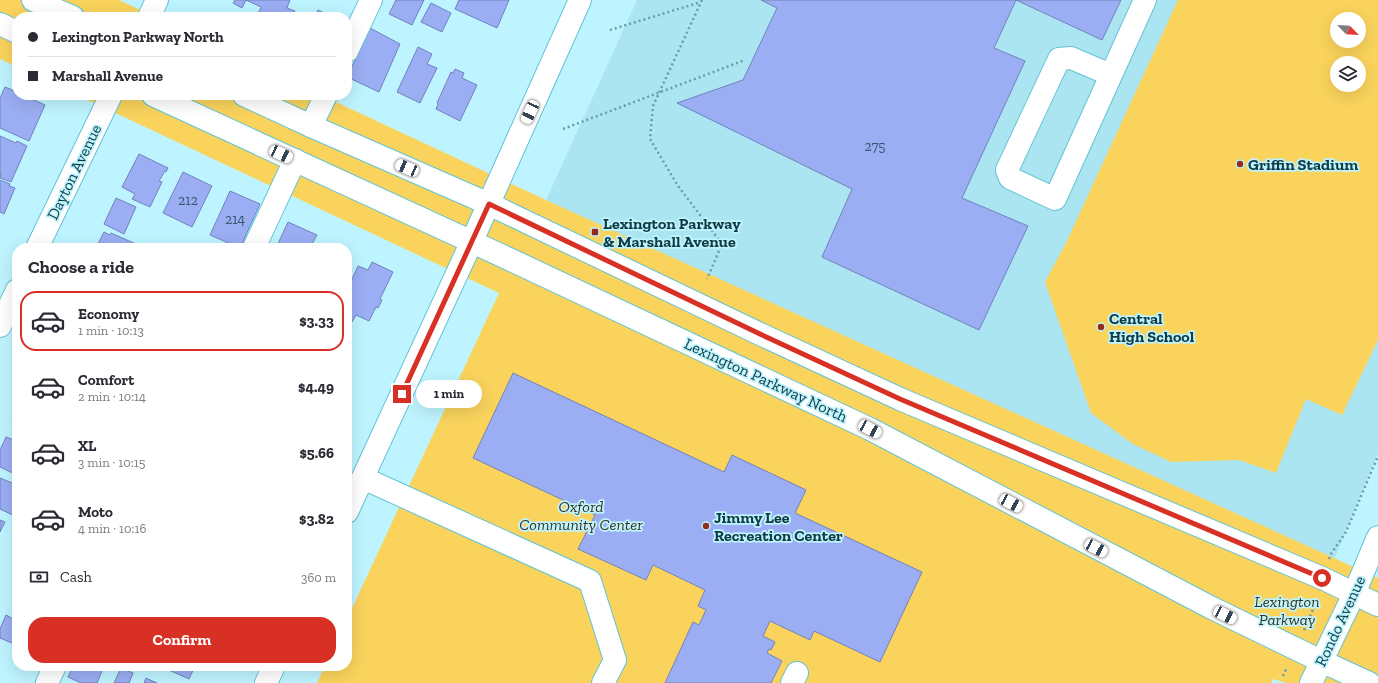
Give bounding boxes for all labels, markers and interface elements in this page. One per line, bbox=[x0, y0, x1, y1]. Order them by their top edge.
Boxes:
north arrow bbox=[1330, 12, 1366, 48]
map controls bbox=[1330, 12, 1366, 92]
text: Lexington Parkway North bbox=[52, 28, 224, 46]
button: layers bbox=[1330, 56, 1366, 92]
text: Marshall Avenue bbox=[52, 67, 163, 85]
car bbox=[519, 99, 541, 125]
street label: Dayton Avenue bbox=[43, 121, 105, 223]
house number: 275 bbox=[865, 138, 885, 155]
car bbox=[268, 143, 294, 165]
place label: Griffin Stadium bbox=[1248, 155, 1358, 174]
car bbox=[394, 158, 420, 178]
marker: Griffin Stadium bbox=[1235, 159, 1245, 169]
house number: 212 bbox=[178, 192, 198, 209]
house number: 214 bbox=[225, 211, 246, 228]
place label: Lexington Parkway & Marshall Avenue bbox=[603, 214, 741, 251]
marker: Lexington Parkway & Marshall Avenue bbox=[590, 227, 600, 237]
text: Choose a ride bbox=[28, 256, 134, 278]
icon: car bbox=[30, 303, 66, 339]
text: Economy bbox=[78, 305, 139, 323]
place label: Central High School bbox=[1109, 309, 1195, 346]
text: $3.33 bbox=[299, 312, 334, 330]
marker: Central High School bbox=[1096, 322, 1106, 332]
text: 1 min · 10:13 bbox=[78, 323, 144, 338]
street label: Lexington Parkway North bbox=[681, 334, 851, 426]
icon: car bbox=[30, 369, 66, 405]
text: Comfort bbox=[78, 371, 134, 389]
text: $4.49 bbox=[298, 378, 334, 396]
callout: 1 min bbox=[416, 380, 482, 408]
route end bbox=[393, 385, 411, 403]
text: 1 min bbox=[434, 386, 464, 401]
text: 2 min · 10:14 bbox=[78, 389, 146, 404]
car bbox=[857, 418, 883, 440]
icon: car bbox=[30, 435, 66, 471]
text: XL bbox=[78, 437, 96, 455]
text: $5.66 bbox=[300, 444, 334, 462]
text: 3 min · 10:15 bbox=[78, 455, 145, 470]
car bbox=[998, 492, 1024, 514]
park label: Oxford Community Center bbox=[519, 497, 643, 534]
icon: car bbox=[30, 501, 66, 537]
text: Moto bbox=[78, 503, 113, 521]
place label: Jimmy Lee Recreation Center bbox=[714, 508, 843, 545]
text: $3.82 bbox=[299, 510, 334, 528]
text: 4 min · 10:16 bbox=[78, 521, 146, 536]
marker: Jimmy Lee Recreation Center bbox=[701, 521, 711, 531]
car bbox=[1083, 537, 1109, 559]
icon: cash bbox=[28, 566, 50, 588]
text: Cash bbox=[60, 568, 92, 586]
route start bbox=[1313, 569, 1331, 587]
text: 360 m bbox=[301, 570, 336, 585]
street label: Rondo Avenue bbox=[1311, 573, 1369, 669]
park label: Lexington Parkway bbox=[1254, 592, 1320, 629]
car bbox=[1212, 604, 1238, 626]
button: Confirm bbox=[28, 617, 336, 663]

